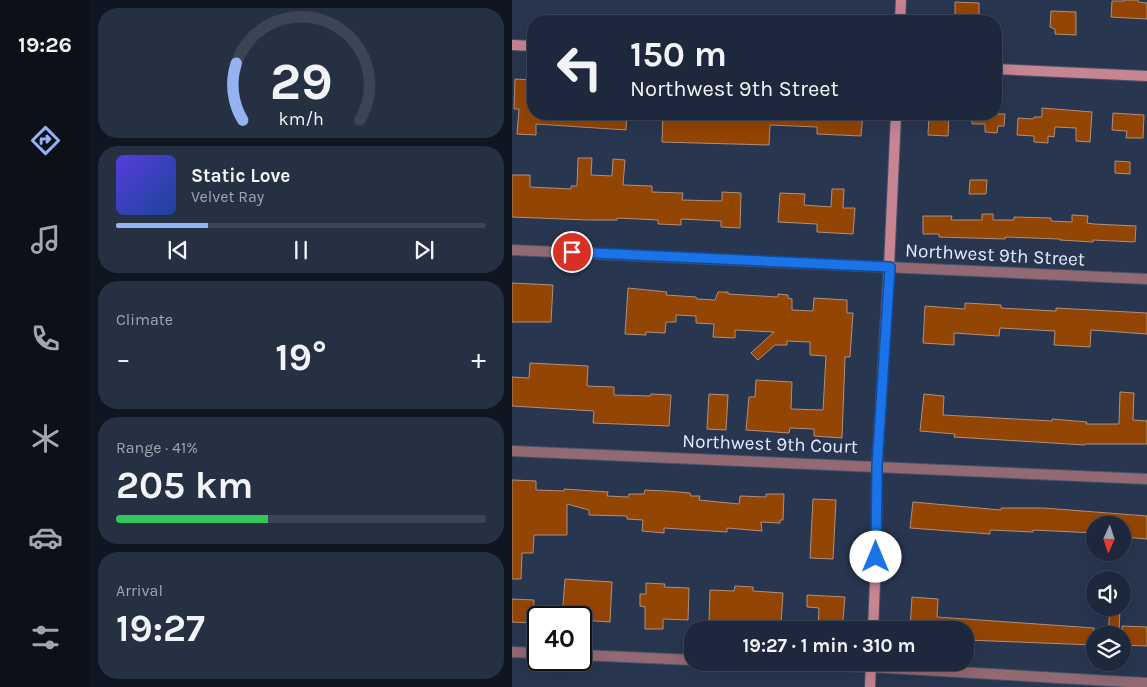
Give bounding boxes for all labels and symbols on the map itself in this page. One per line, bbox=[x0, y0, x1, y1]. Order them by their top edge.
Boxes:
pin bbox=[551, 231, 593, 273]
street label: Northwest 9th Street bbox=[904, 239, 1086, 271]
street label: Northwest 9th Court bbox=[682, 430, 858, 458]
north arrow bbox=[1086, 516, 1131, 561]
position arrow bbox=[849, 530, 901, 582]
speed limit sign: 40 bbox=[527, 606, 592, 671]

